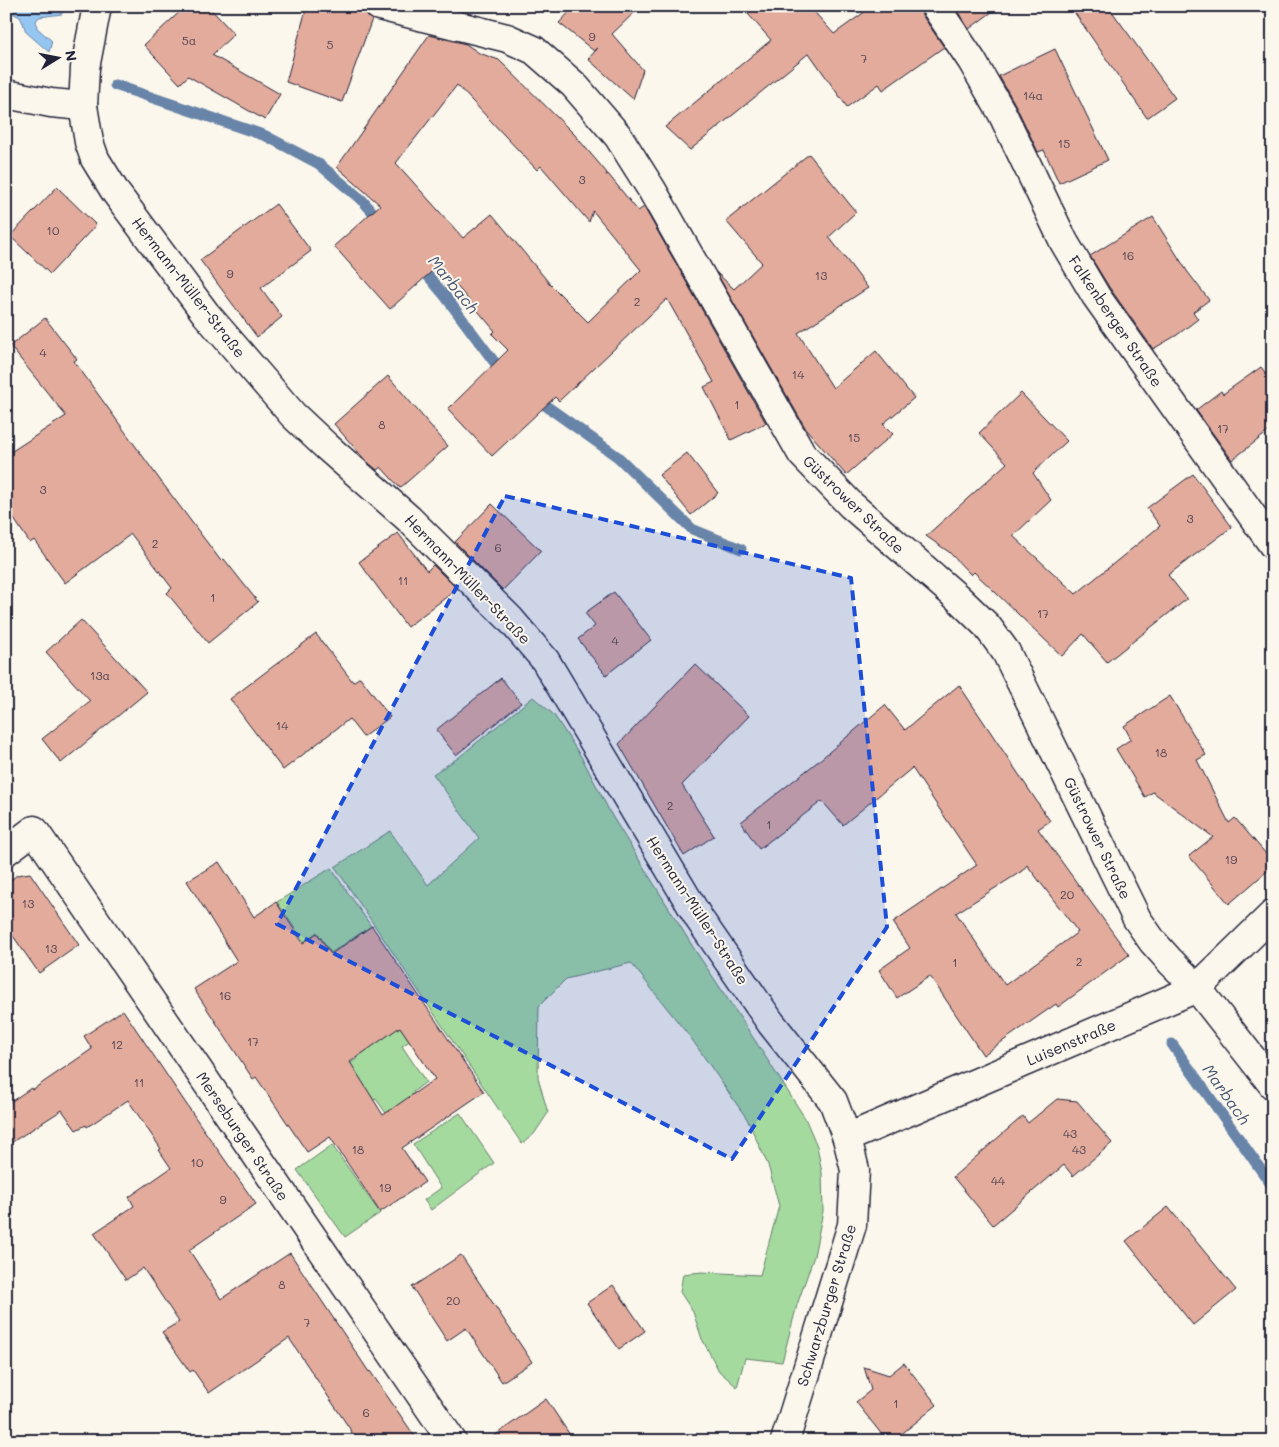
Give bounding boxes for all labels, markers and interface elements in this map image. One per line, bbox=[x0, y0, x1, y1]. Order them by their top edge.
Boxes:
house number: 9 bbox=[588, 28, 596, 44]
north arrow bbox=[32, 32, 82, 82]
house number: 5a bbox=[182, 32, 196, 48]
house number: 5 bbox=[327, 36, 334, 52]
text: N bbox=[61, 49, 82, 63]
house number: 7 bbox=[861, 50, 868, 66]
house number: 14a bbox=[1023, 87, 1043, 103]
house number: 15 bbox=[1058, 135, 1070, 151]
house number: 3 bbox=[578, 171, 586, 187]
street label: Hermann-Müller-Straße bbox=[128, 213, 250, 361]
house number: 10 bbox=[47, 222, 60, 238]
house number: 16 bbox=[1122, 247, 1134, 263]
water label: Marbach bbox=[424, 250, 484, 318]
street label: Falkenberger Straße bbox=[1065, 251, 1167, 391]
house number: 9 bbox=[226, 265, 234, 281]
house number: 13 bbox=[815, 267, 827, 283]
house number: 2 bbox=[634, 293, 640, 309]
house number: 4 bbox=[39, 344, 47, 360]
house number: 14 bbox=[792, 366, 804, 382]
house number: 1 bbox=[734, 396, 740, 412]
house number: 8 bbox=[378, 416, 386, 432]
house number: 17 bbox=[1217, 420, 1229, 436]
house number: 15 bbox=[848, 429, 860, 445]
street label: Güstrower Straße bbox=[799, 450, 909, 558]
house number: 3 bbox=[39, 481, 47, 497]
street label: Hermann-Müller-Straße bbox=[401, 510, 535, 648]
house number: 3 bbox=[1186, 510, 1194, 526]
house number: 2 bbox=[152, 535, 158, 551]
house number: 6 bbox=[494, 539, 502, 555]
house number: 11 bbox=[398, 572, 408, 588]
house number: 1 bbox=[210, 589, 216, 605]
house number: 17 bbox=[1037, 605, 1049, 621]
house number: 4 bbox=[611, 632, 619, 648]
house number: 13a bbox=[90, 667, 110, 683]
house number: 14 bbox=[276, 717, 288, 733]
house number: 18 bbox=[1155, 744, 1167, 760]
street label: Güstrower Straße bbox=[1060, 774, 1136, 902]
house number: 2 bbox=[667, 797, 673, 813]
house number: 1 bbox=[766, 816, 772, 832]
street label: Hermann-Müller-Straße bbox=[642, 832, 754, 988]
house number: 19 bbox=[1225, 851, 1237, 867]
house number: 20 bbox=[1060, 886, 1075, 902]
house number: 13 bbox=[22, 895, 34, 911]
house number: 13 bbox=[45, 940, 57, 956]
house number: 2 bbox=[1076, 953, 1082, 969]
house number: 1 bbox=[952, 954, 958, 970]
house number: 16 bbox=[219, 987, 231, 1003]
street label: Luisenstraße bbox=[1023, 1014, 1119, 1070]
house number: 17 bbox=[247, 1033, 259, 1049]
house number: 12 bbox=[111, 1036, 123, 1052]
water label: Marbach bbox=[1199, 1060, 1255, 1128]
street label: Merseburger Straße bbox=[192, 1068, 294, 1204]
house number: 11 bbox=[134, 1074, 144, 1090]
house number: 43 bbox=[1063, 1125, 1077, 1141]
house number: 18 bbox=[352, 1141, 364, 1157]
house number: 43 bbox=[1072, 1141, 1086, 1157]
house number: 10 bbox=[191, 1154, 204, 1170]
house number: 44 bbox=[991, 1172, 1005, 1188]
house number: 19 bbox=[379, 1179, 391, 1195]
house number: 9 bbox=[219, 1191, 227, 1207]
street label: Schwarzburger Straße bbox=[792, 1221, 860, 1389]
house number: 8 bbox=[278, 1276, 286, 1292]
house number: 20 bbox=[446, 1292, 461, 1308]
house number: 7 bbox=[304, 1314, 311, 1330]
house number: 1 bbox=[893, 1395, 899, 1411]
house number: 6 bbox=[362, 1404, 370, 1420]

